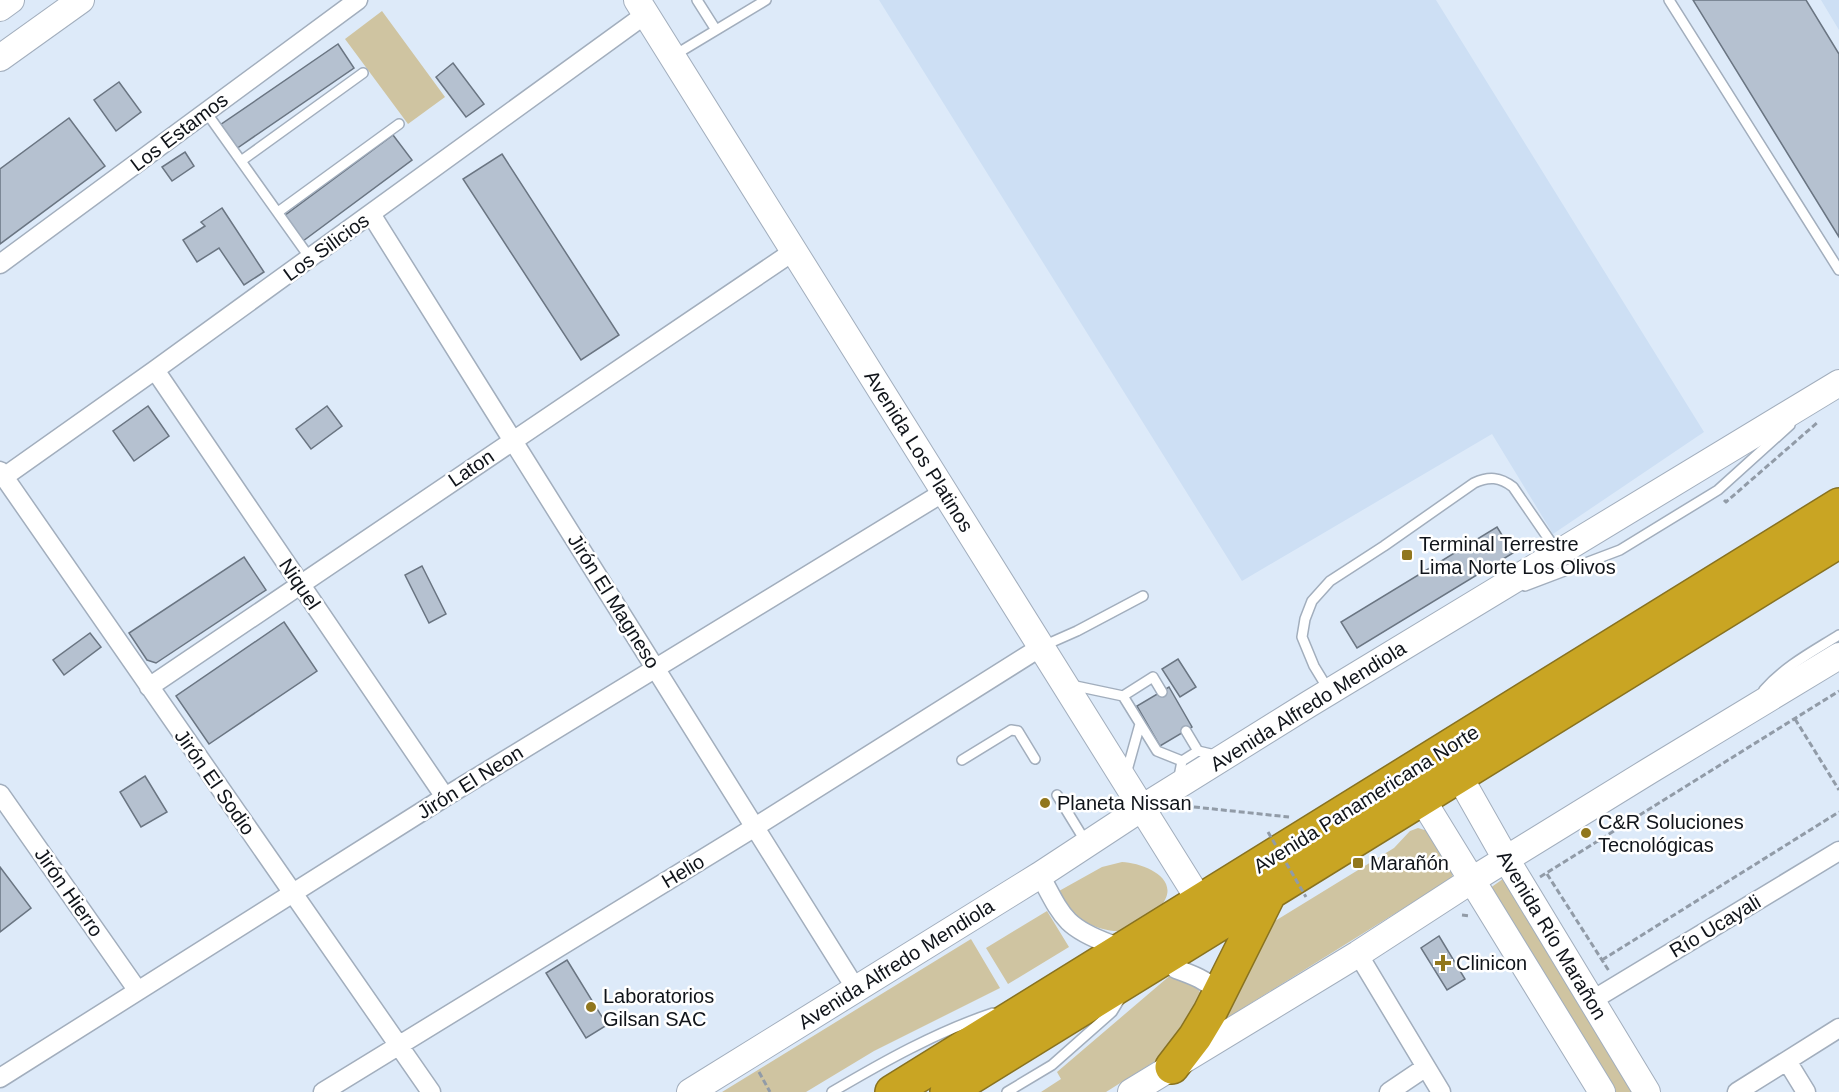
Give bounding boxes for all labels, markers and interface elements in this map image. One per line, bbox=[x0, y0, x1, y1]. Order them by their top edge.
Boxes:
street label: Los Estamos bbox=[126, 88, 232, 176]
street label: Los Silicios bbox=[279, 209, 373, 285]
street label: Avenida Los Platinos bbox=[860, 366, 978, 536]
street label: Laton bbox=[444, 445, 498, 491]
street label: Jirón El Magneso bbox=[564, 530, 664, 672]
place label: Terminal Terrestre Lima Norte Los Olivos bbox=[1419, 533, 1616, 578]
marker: Terminal Terrestre Lima Norte Los Olivos bbox=[1400, 548, 1414, 562]
street label: Niquel bbox=[275, 554, 325, 614]
street label: Avenida Alfredo Mendiola bbox=[1206, 636, 1411, 775]
street label: Avenida Panamericana Norte bbox=[1250, 721, 1482, 877]
street label: Jirón El Sodio bbox=[171, 725, 259, 839]
street label: Jirón El Neon bbox=[413, 741, 527, 823]
place label: Planeta Nissan bbox=[1057, 792, 1192, 814]
marker: Planeta Nissan bbox=[1038, 796, 1052, 810]
place label: C&R Soluciones Tecnológicas bbox=[1598, 811, 1744, 856]
marker: C&R Soluciones Tecnológicas bbox=[1579, 826, 1593, 840]
street label: Jirón Hierro bbox=[30, 843, 108, 941]
street label: Avenida Río Marañon bbox=[1493, 847, 1611, 1023]
street label: Helio bbox=[658, 850, 708, 892]
place label: Marañón bbox=[1370, 852, 1449, 874]
marker: Marañón bbox=[1351, 856, 1365, 870]
street label: Río Ucayali bbox=[1666, 890, 1764, 962]
street label: Avenida Alfredo Mendiola bbox=[794, 894, 999, 1033]
place label: Clinicon bbox=[1456, 952, 1527, 974]
marker: Clinicon bbox=[1434, 954, 1452, 972]
place label: Laboratorios Gilsan SAC bbox=[603, 985, 714, 1030]
marker: Laboratorios Gilsan SAC bbox=[584, 1000, 598, 1014]

